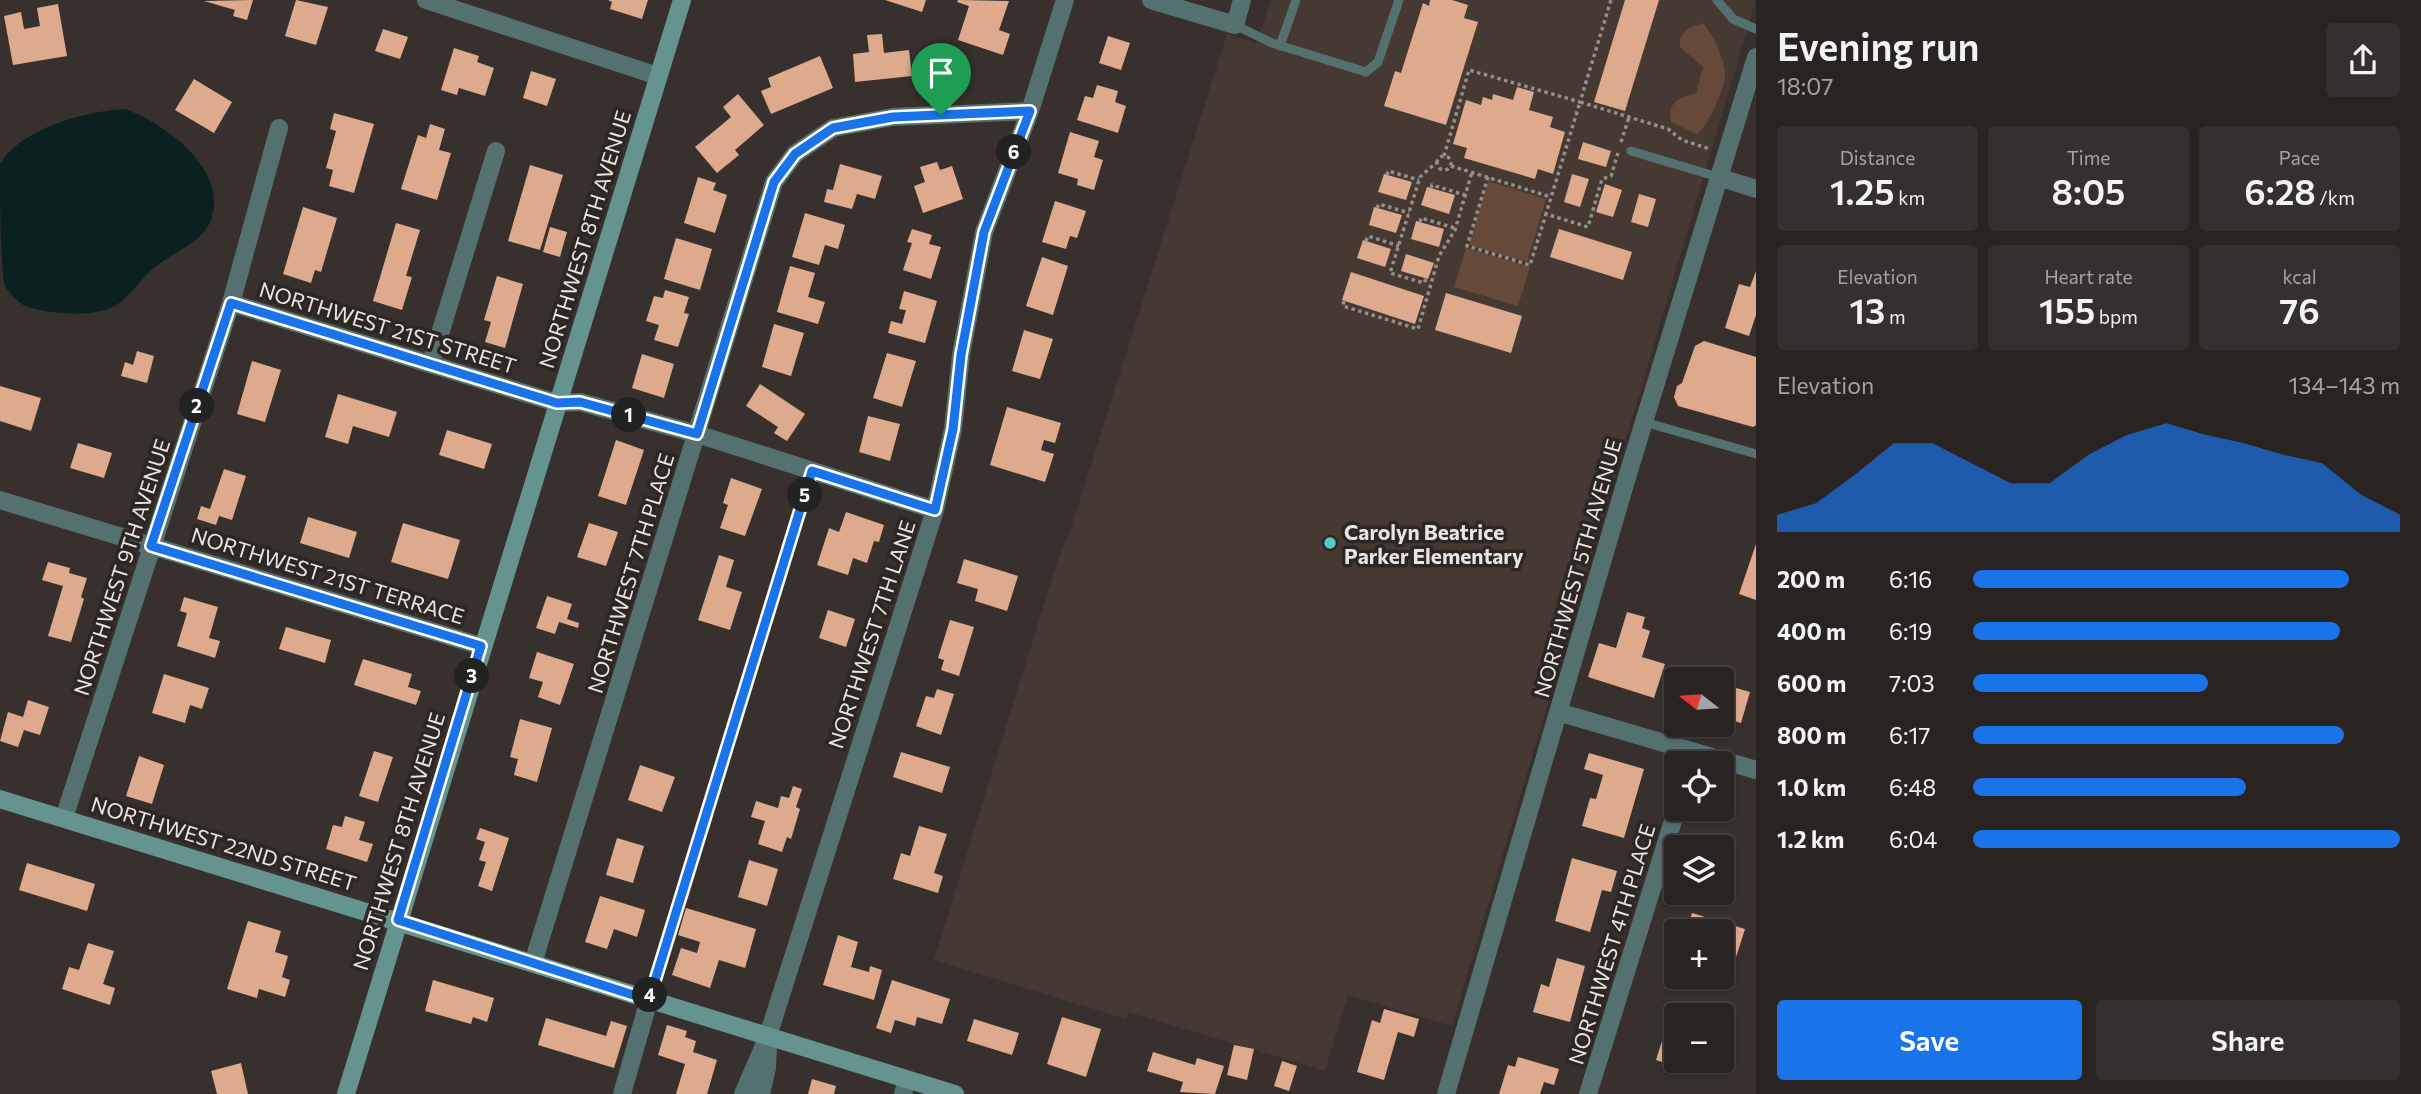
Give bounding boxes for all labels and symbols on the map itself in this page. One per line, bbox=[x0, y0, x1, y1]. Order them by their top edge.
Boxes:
pin bbox=[911, 43, 971, 115]
street label: NORTHWEST 8TH AVENUE bbox=[533, 107, 635, 371]
pin: 6 bbox=[996, 134, 1032, 170]
street label: NORTHWEST 21ST STREET bbox=[256, 276, 520, 378]
pin: 2 bbox=[180, 388, 214, 424]
pin: 1 bbox=[612, 398, 646, 432]
street label: NORTHWEST 9TH AVENUE bbox=[68, 436, 174, 698]
street label: NORTHWEST 5TH AVENUE bbox=[1528, 436, 1626, 700]
street label: NORTHWEST 7TH PLACE bbox=[582, 450, 678, 696]
pin: 5 bbox=[788, 477, 822, 512]
street label: NORTHWEST 7TH LANE bbox=[822, 517, 920, 751]
place label: Carolyn Beatrice Parker Elementary bbox=[1344, 519, 1524, 568]
street label: NORTHWEST 21ST TERRACE bbox=[188, 522, 468, 628]
marker: Carolyn Beatrice Parker Elementary bbox=[1322, 535, 1338, 551]
pin: 3 bbox=[454, 658, 490, 694]
north arrow bbox=[1664, 667, 1734, 737]
street label: NORTHWEST 8TH AVENUE bbox=[347, 709, 449, 973]
street label: NORTHWEST 22ND STREET bbox=[88, 791, 360, 895]
street label: NORTHWEST 4TH PLACE bbox=[1562, 821, 1660, 1067]
pin: 4 bbox=[632, 978, 668, 1012]

